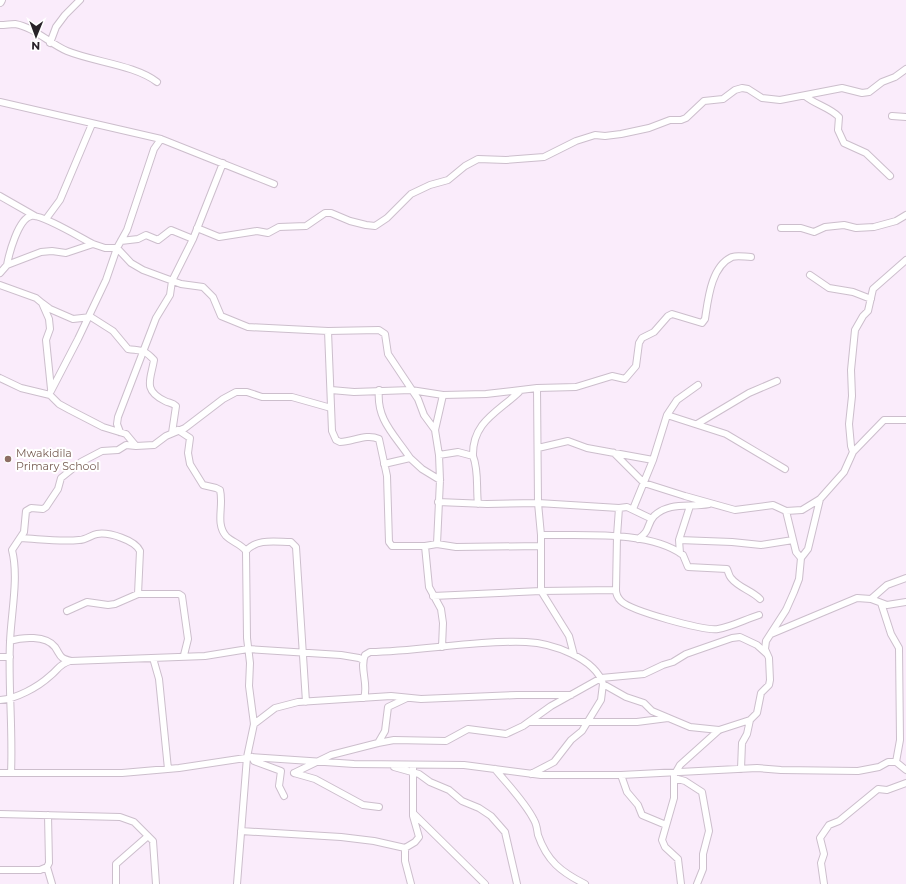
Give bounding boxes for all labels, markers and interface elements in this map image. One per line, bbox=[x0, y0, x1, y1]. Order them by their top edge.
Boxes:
north arrow bbox=[16, 16, 56, 56]
text: N bbox=[31, 39, 40, 53]
place label: Mwakidila Primary School bbox=[16, 446, 99, 473]
marker: Mwakidila Primary School bbox=[3, 454, 13, 464]

